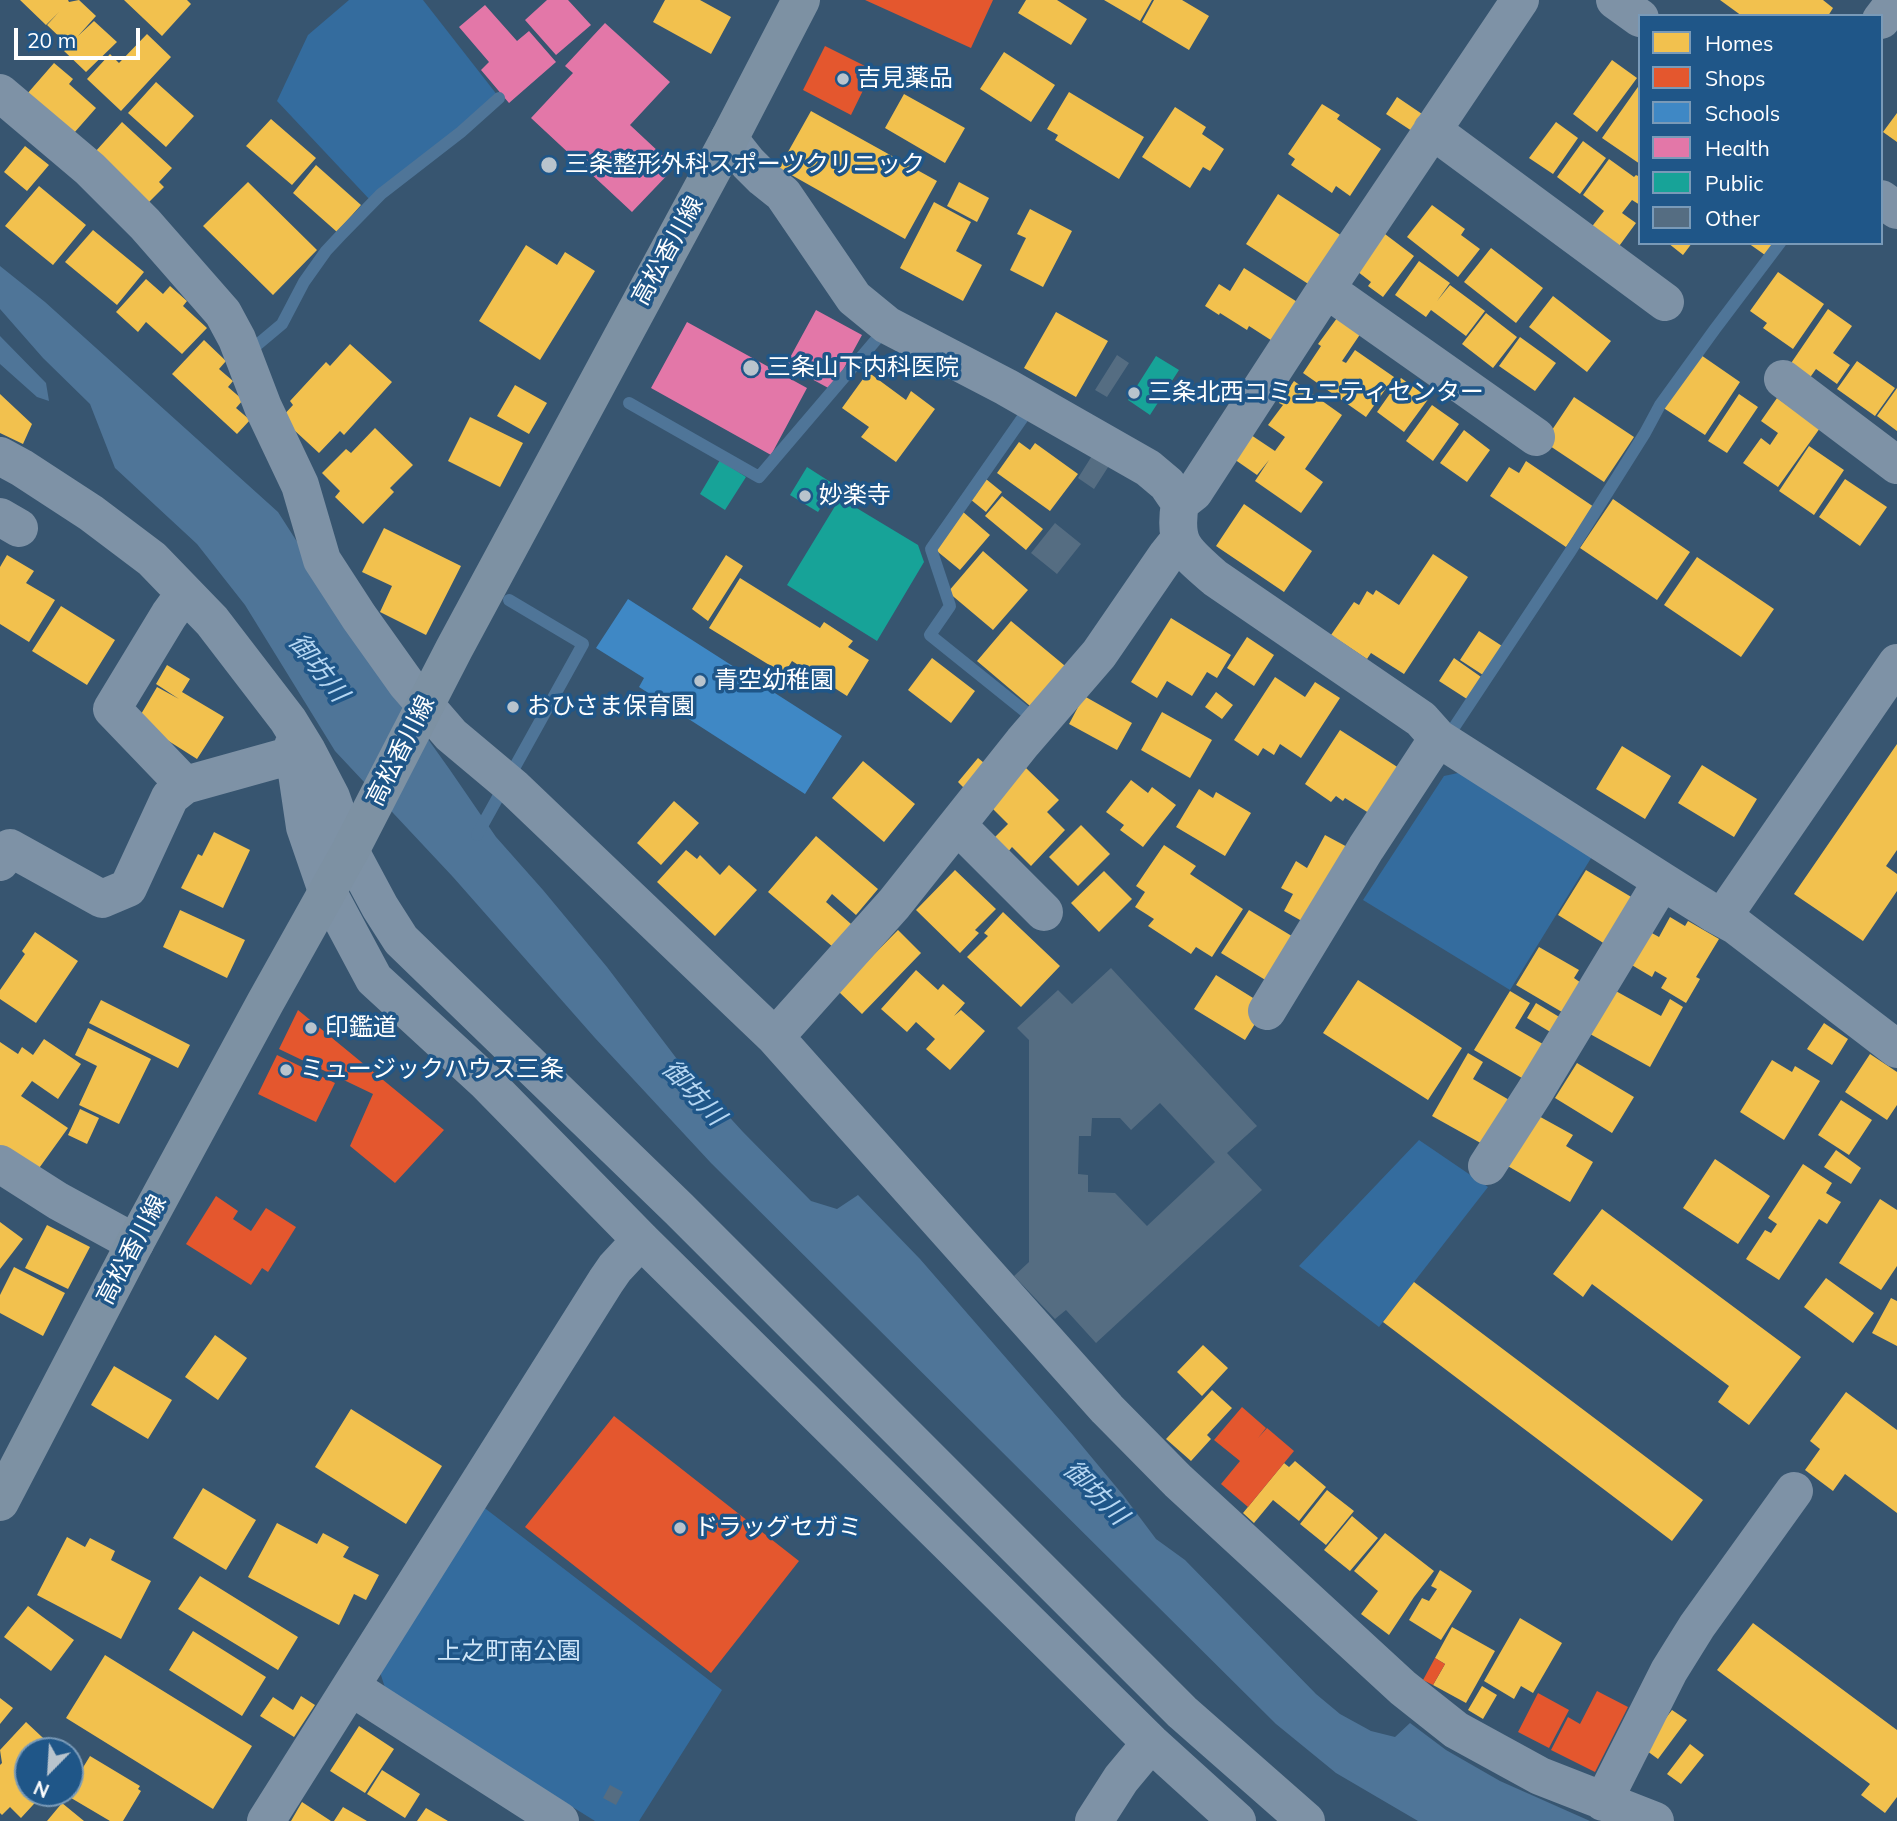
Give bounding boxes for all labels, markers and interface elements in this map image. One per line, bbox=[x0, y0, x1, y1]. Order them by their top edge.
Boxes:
scale bar bbox=[18, 14, 144, 58]
legend bbox=[1638, 14, 1883, 245]
text: 20 m bbox=[27, 27, 76, 53]
text: Homes bbox=[1705, 30, 1773, 56]
place label: 吉見薬品 bbox=[857, 65, 953, 93]
text: Shops bbox=[1705, 65, 1765, 91]
marker: 吉見薬品 bbox=[835, 71, 851, 87]
text: Schools bbox=[1705, 100, 1780, 126]
text: Health bbox=[1705, 135, 1770, 161]
place label: 三条整形外科スポーツクリニック bbox=[565, 151, 925, 179]
marker: 三条整形外科スポーツクリニック bbox=[539, 155, 559, 175]
text: Public bbox=[1705, 170, 1764, 196]
street label: 高松香川線 bbox=[626, 192, 710, 310]
text: Other bbox=[1705, 205, 1760, 231]
place label: 三条山下内科医院 bbox=[767, 354, 959, 382]
marker: 三条山下内科医院 bbox=[741, 358, 761, 378]
place label: 三条北西コミュニティセンター bbox=[1148, 379, 1484, 407]
marker: 三条北西コミュニティセンター bbox=[1126, 385, 1142, 401]
place label: 妙楽寺 bbox=[819, 482, 891, 510]
marker: 妙楽寺 bbox=[797, 488, 813, 504]
water label: 御坊川 bbox=[282, 628, 354, 708]
place label: 青空幼稚園 bbox=[714, 667, 834, 695]
marker: 青空幼稚園 bbox=[692, 673, 708, 689]
street label: 高松香川線 bbox=[361, 691, 441, 811]
place label: おひさま保育園 bbox=[527, 693, 695, 721]
marker: おひさま保育園 bbox=[505, 699, 521, 715]
place label: 印鑑道 bbox=[325, 1014, 397, 1042]
marker: 印鑑道 bbox=[303, 1020, 319, 1036]
water label: 御坊川 bbox=[655, 1054, 731, 1132]
place label: ミュージックハウス三条 bbox=[300, 1056, 564, 1084]
marker: ミュージックハウス三条 bbox=[278, 1062, 294, 1078]
street label: 高松香川線 bbox=[91, 1190, 173, 1310]
water label: 御坊川 bbox=[1056, 1454, 1134, 1532]
place label: ドラッグセガミ bbox=[694, 1514, 862, 1542]
marker: ドラッグセガミ bbox=[672, 1520, 688, 1536]
park label: 上之町南公園 bbox=[437, 1638, 581, 1666]
north arrow bbox=[14, 1737, 84, 1807]
text: N bbox=[30, 1775, 53, 1803]

